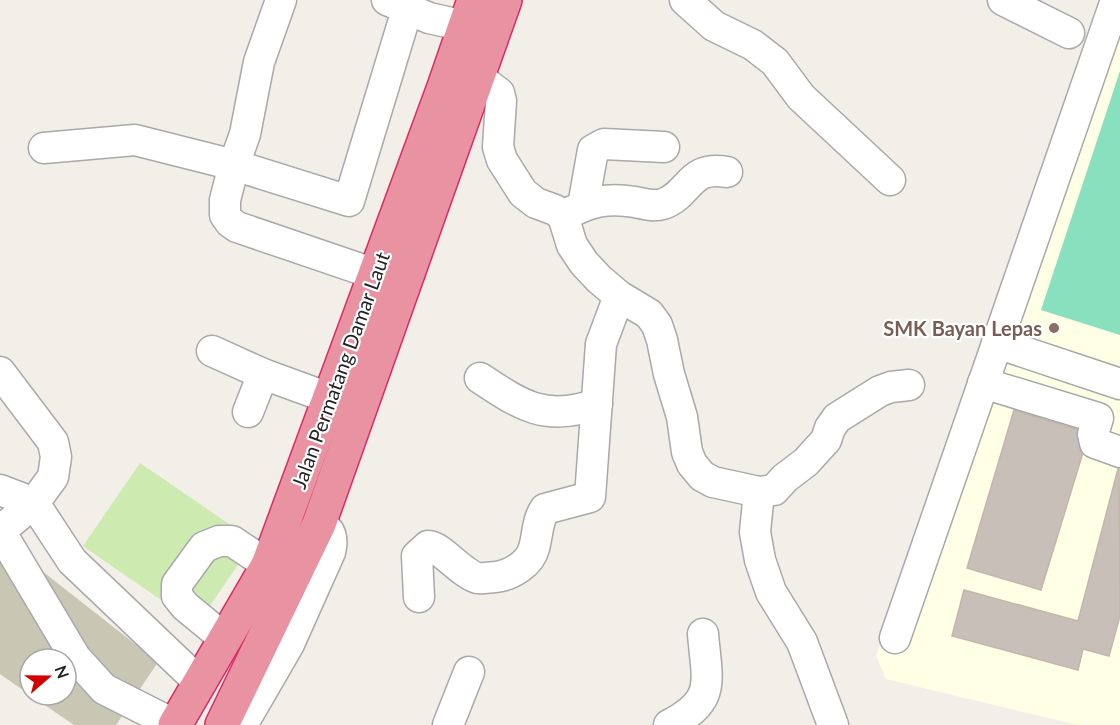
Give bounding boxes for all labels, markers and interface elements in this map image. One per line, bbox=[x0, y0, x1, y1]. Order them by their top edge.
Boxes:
street label: Jalan Permatang Damar Laut bbox=[286, 248, 394, 492]
place label: SMK Bayan Lepas bbox=[883, 316, 1042, 340]
marker: SMK Bayan Lepas bbox=[1047, 321, 1061, 335]
north arrow bbox=[18, 647, 78, 707]
text: N bbox=[52, 663, 74, 681]

